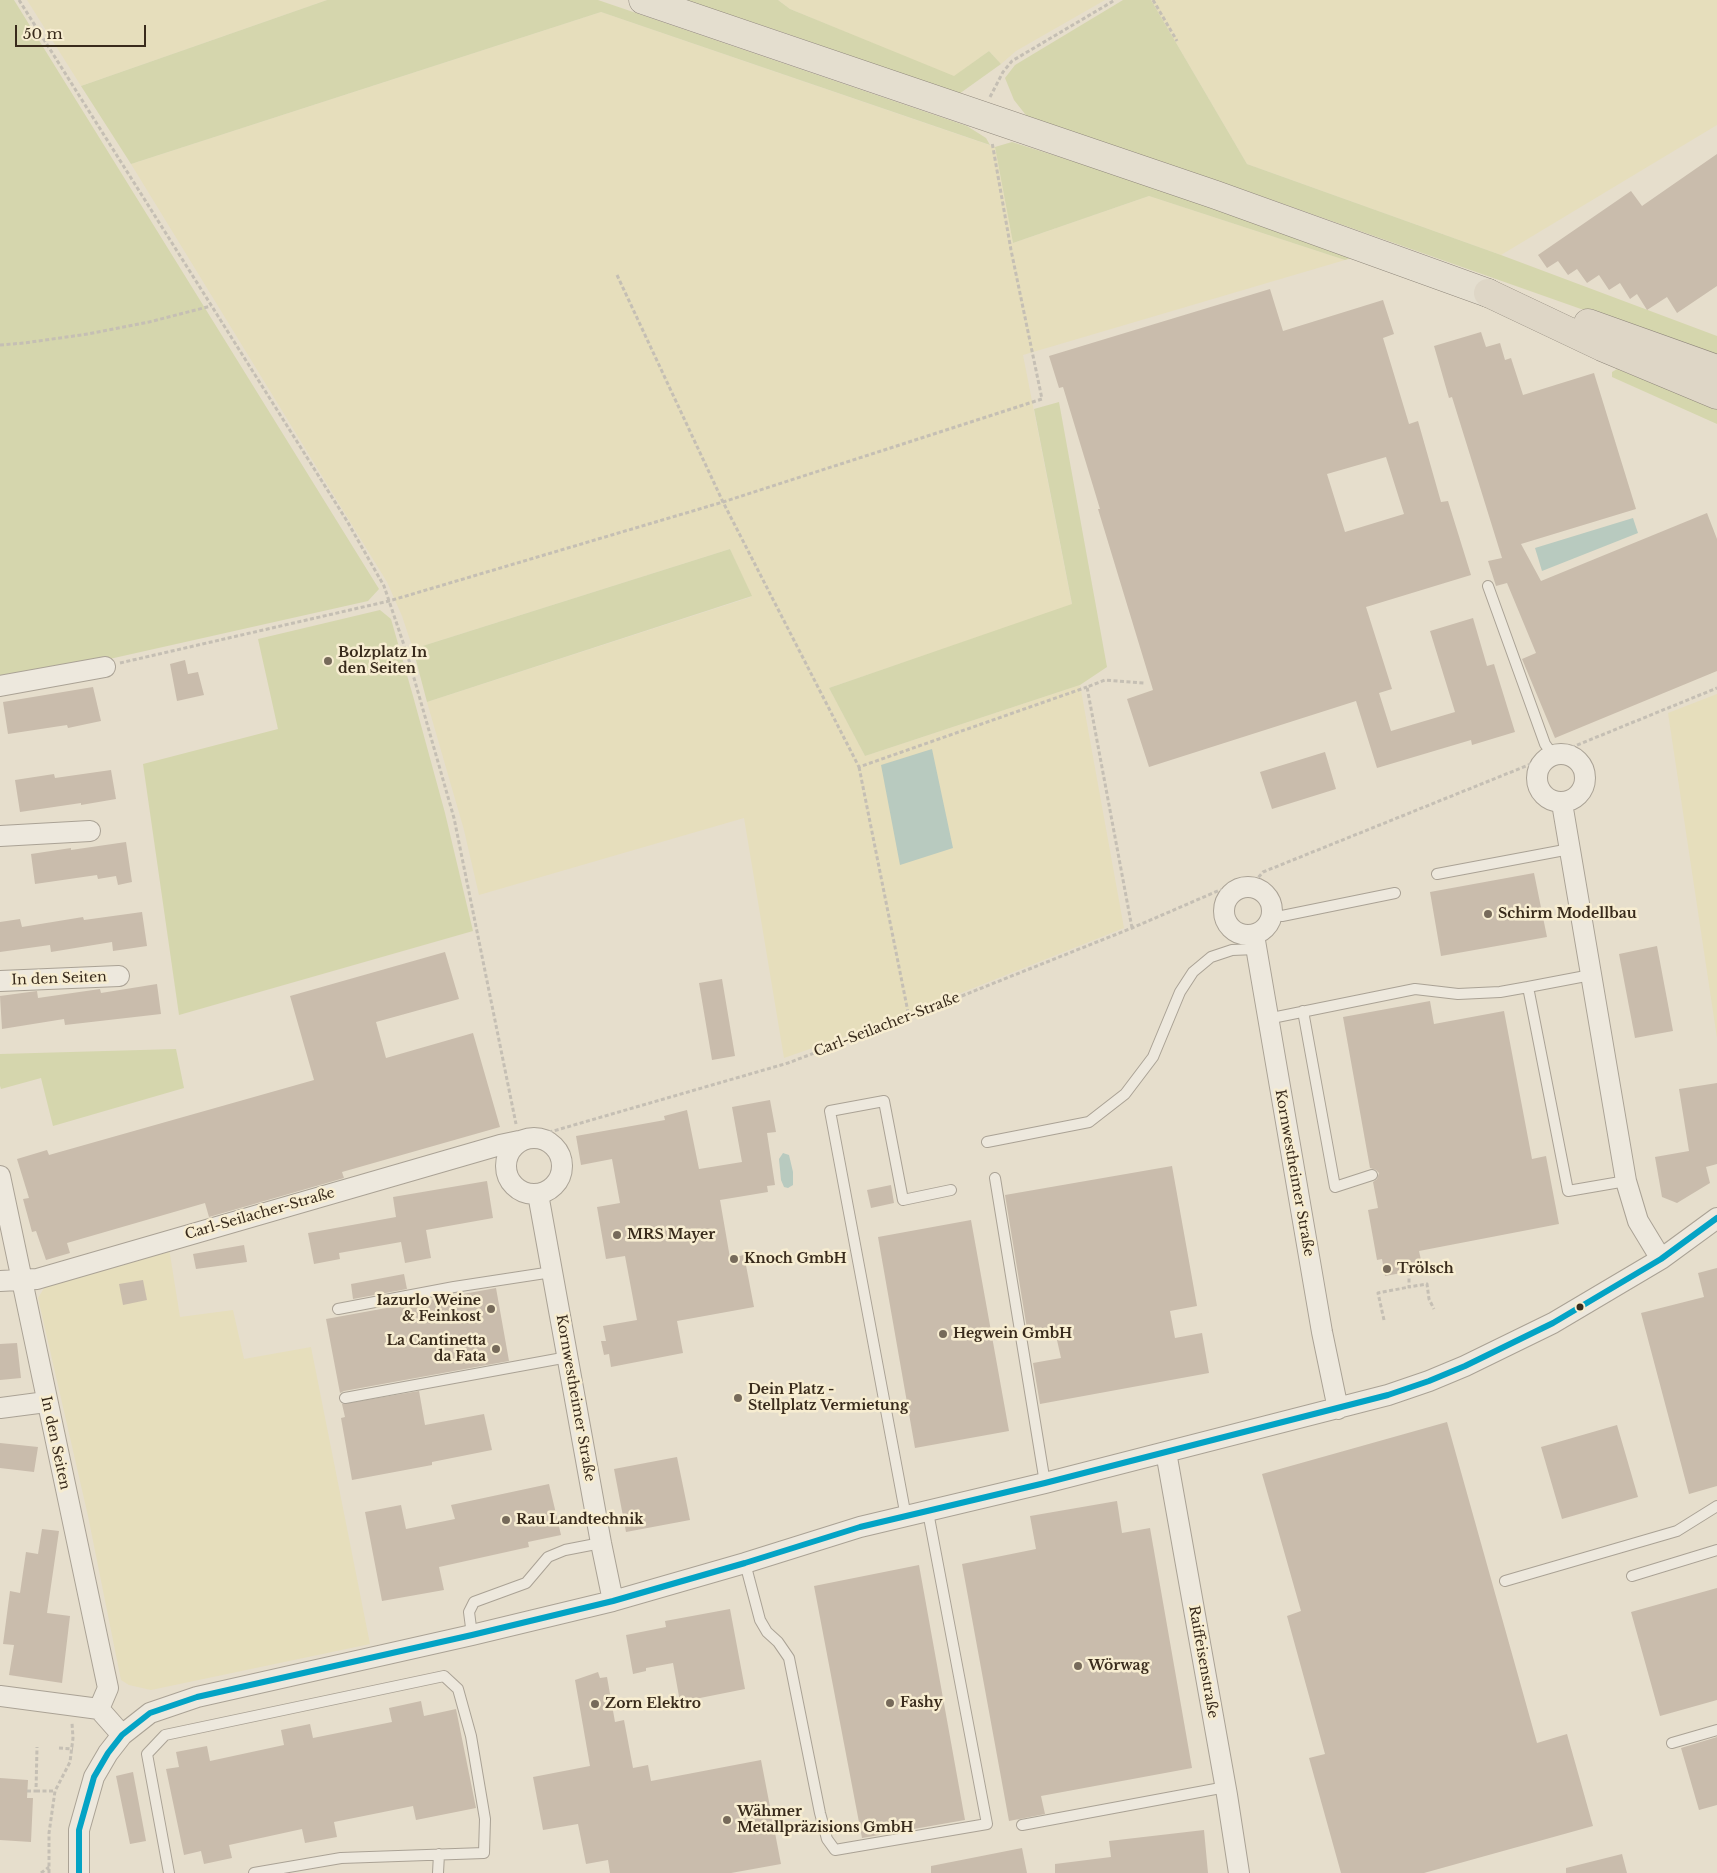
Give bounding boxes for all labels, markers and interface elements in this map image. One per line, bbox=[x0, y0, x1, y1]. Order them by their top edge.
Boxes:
scale bar bbox=[18, 15, 149, 47]
text: 50 m bbox=[23, 24, 63, 43]
place label: Bolzplatz In den Seiten bbox=[338, 645, 427, 678]
marker: Bolzplatz In den Seiten bbox=[322, 655, 334, 667]
place label: Schirm Modellbau bbox=[1498, 906, 1637, 922]
marker: Schirm Modellbau bbox=[1482, 908, 1494, 920]
street label: In den Seiten bbox=[11, 969, 107, 989]
street label: Carl-Seilacher-Straße bbox=[812, 989, 962, 1061]
street label: Kornwestheimer Straße bbox=[1271, 1088, 1317, 1258]
street label: Carl-Seilacher-Straße bbox=[183, 1185, 337, 1243]
place label: MRS Mayer bbox=[627, 1227, 715, 1243]
marker: MRS Mayer bbox=[611, 1229, 623, 1241]
place label: Knoch GmbH bbox=[744, 1251, 847, 1267]
marker: Knoch GmbH bbox=[728, 1253, 740, 1265]
place label: Trölsch bbox=[1397, 1261, 1454, 1277]
marker: Trölsch bbox=[1381, 1263, 1393, 1275]
place label: Iazurlo Weine & Feinkost bbox=[376, 1293, 481, 1325]
unlabelled marker bbox=[1575, 1302, 1585, 1312]
marker: Iazurlo Weine & Feinkost bbox=[485, 1303, 497, 1315]
street label: Kornwestheimer Straße bbox=[552, 1313, 598, 1483]
place label: Hegwein GmbH bbox=[953, 1326, 1072, 1342]
marker: Hegwein GmbH bbox=[937, 1328, 949, 1340]
place label: La Cantinetta da Fata bbox=[386, 1333, 486, 1365]
marker: La Cantinetta da Fata bbox=[490, 1343, 502, 1355]
place label: Dein Platz - Stellplatz Vermietung bbox=[748, 1382, 908, 1414]
marker: Dein Platz - Stellplatz Vermietung bbox=[732, 1392, 744, 1404]
street label: In den Seiten bbox=[37, 1395, 73, 1491]
place label: Rau Landtechnik bbox=[516, 1512, 644, 1528]
marker: Rau Landtechnik bbox=[500, 1514, 512, 1526]
street label: Raiffeisenstraße bbox=[1185, 1604, 1221, 1720]
place label: Wörwag bbox=[1088, 1658, 1149, 1674]
marker: Wörwag bbox=[1072, 1660, 1084, 1672]
place label: Fashy bbox=[900, 1695, 943, 1711]
place label: Zorn Elektro bbox=[605, 1696, 701, 1712]
marker: Fashy bbox=[884, 1697, 896, 1709]
marker: Zorn Elektro bbox=[589, 1698, 601, 1710]
place label: Wähmer Metallpräzisions GmbH bbox=[737, 1804, 913, 1836]
marker: Wähmer Metallpräzisions GmbH bbox=[721, 1814, 733, 1826]

